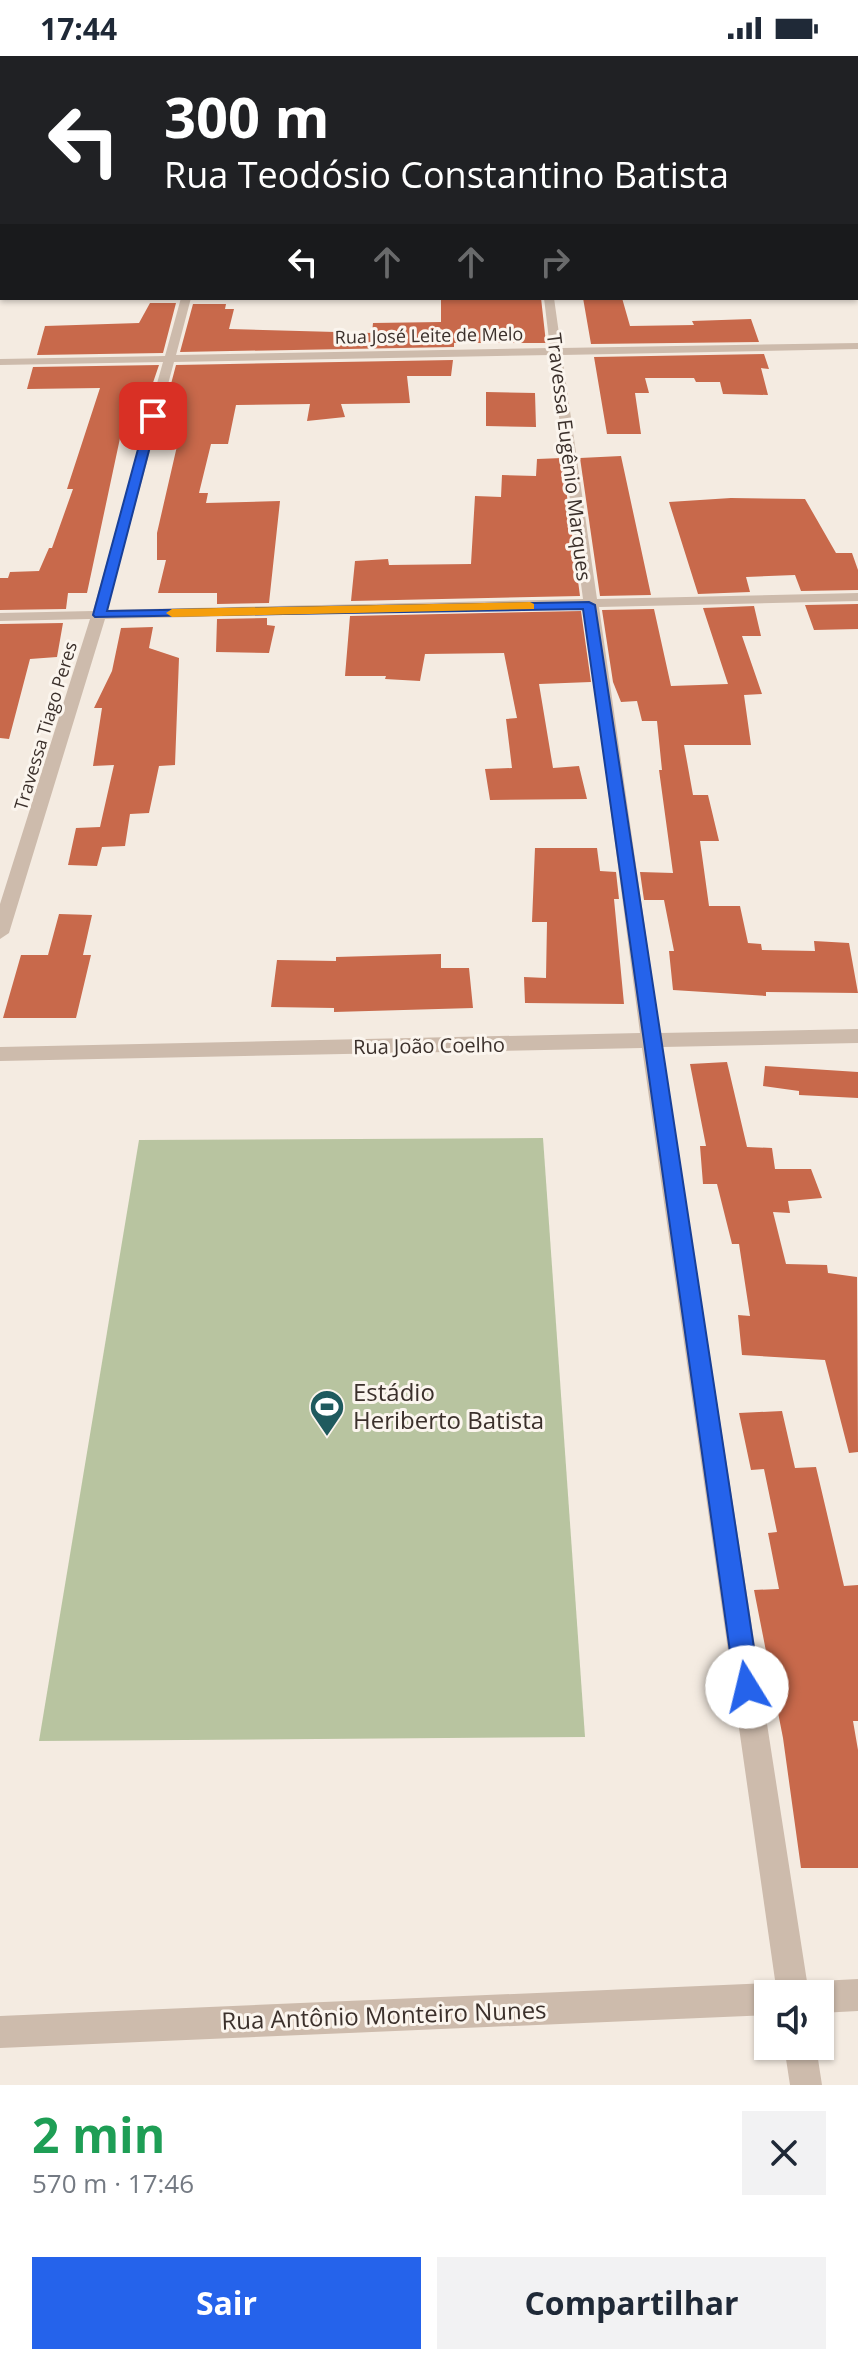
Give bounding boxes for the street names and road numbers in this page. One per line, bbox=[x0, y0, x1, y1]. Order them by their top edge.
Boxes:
street label: Rua José Leite de Melo bbox=[335, 321, 523, 349]
street label: Travessa Eugênio Marques bbox=[541, 331, 598, 582]
street label: Travessa Tiago Peres bbox=[8, 639, 82, 813]
street label: Rua João Coelho bbox=[353, 1031, 505, 1060]
street label: Rua Antônio Monteiro Nunes bbox=[221, 1992, 547, 2037]

